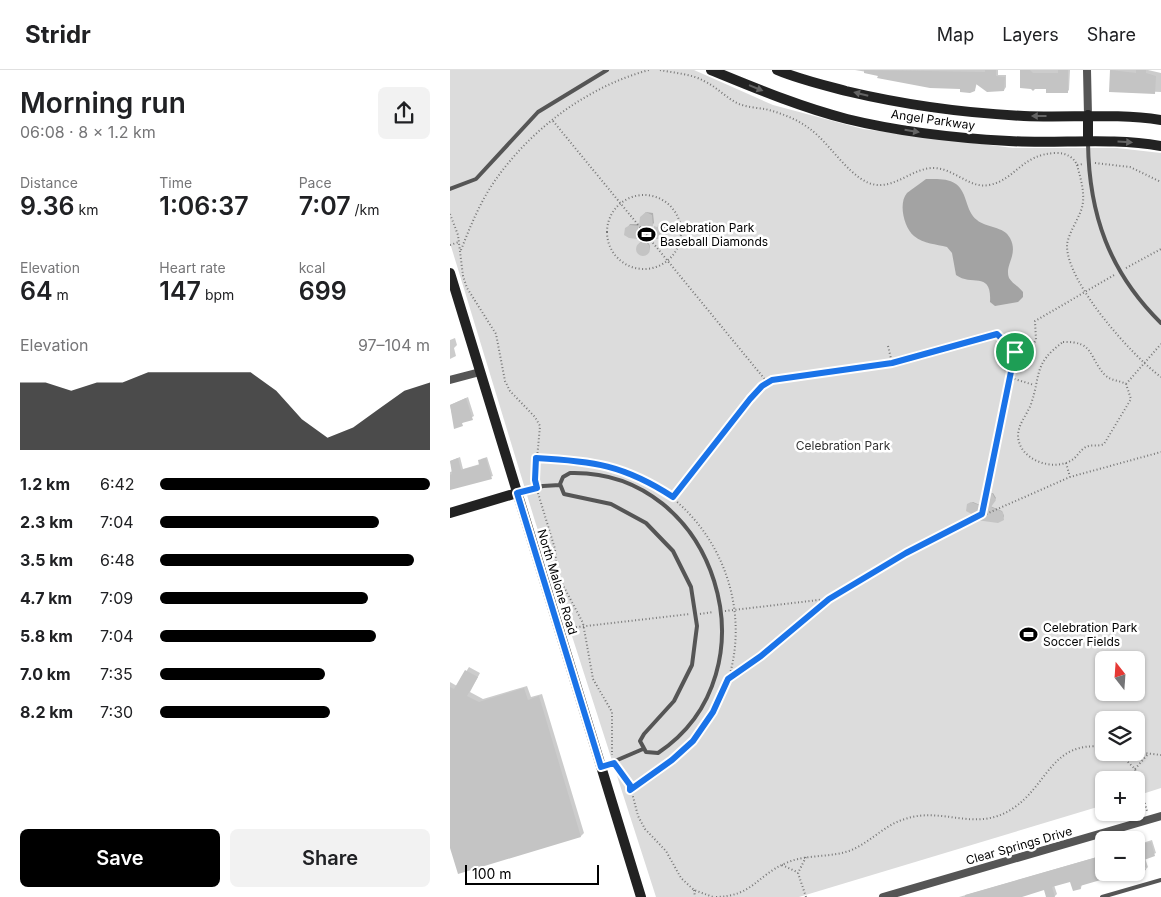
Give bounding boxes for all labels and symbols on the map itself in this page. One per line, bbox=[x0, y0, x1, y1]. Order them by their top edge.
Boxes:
one-way arrow bbox=[749, 84, 764, 92]
one-way arrow bbox=[853, 90, 868, 98]
street label: Angel Parkway bbox=[890, 106, 976, 133]
one-way arrow bbox=[1031, 112, 1047, 120]
one-way arrow bbox=[905, 128, 921, 136]
one-way arrow bbox=[1117, 138, 1133, 146]
place label: Celebration Park Baseball Diamonds bbox=[660, 220, 768, 249]
sports icon: Celebration Park Baseball Diamonds bbox=[636, 225, 656, 245]
pin bbox=[994, 331, 1036, 373]
park label: Celebration Park bbox=[796, 438, 891, 453]
street label: North Malone Road bbox=[534, 527, 581, 636]
place label: Celebration Park Soccer Fields bbox=[1043, 620, 1138, 649]
sports icon: Celebration Park Soccer Fields bbox=[1019, 625, 1039, 645]
north arrow bbox=[1095, 651, 1145, 701]
street label: Clear Springs Drive bbox=[964, 823, 1074, 868]
scale bar bbox=[465, 862, 599, 885]

